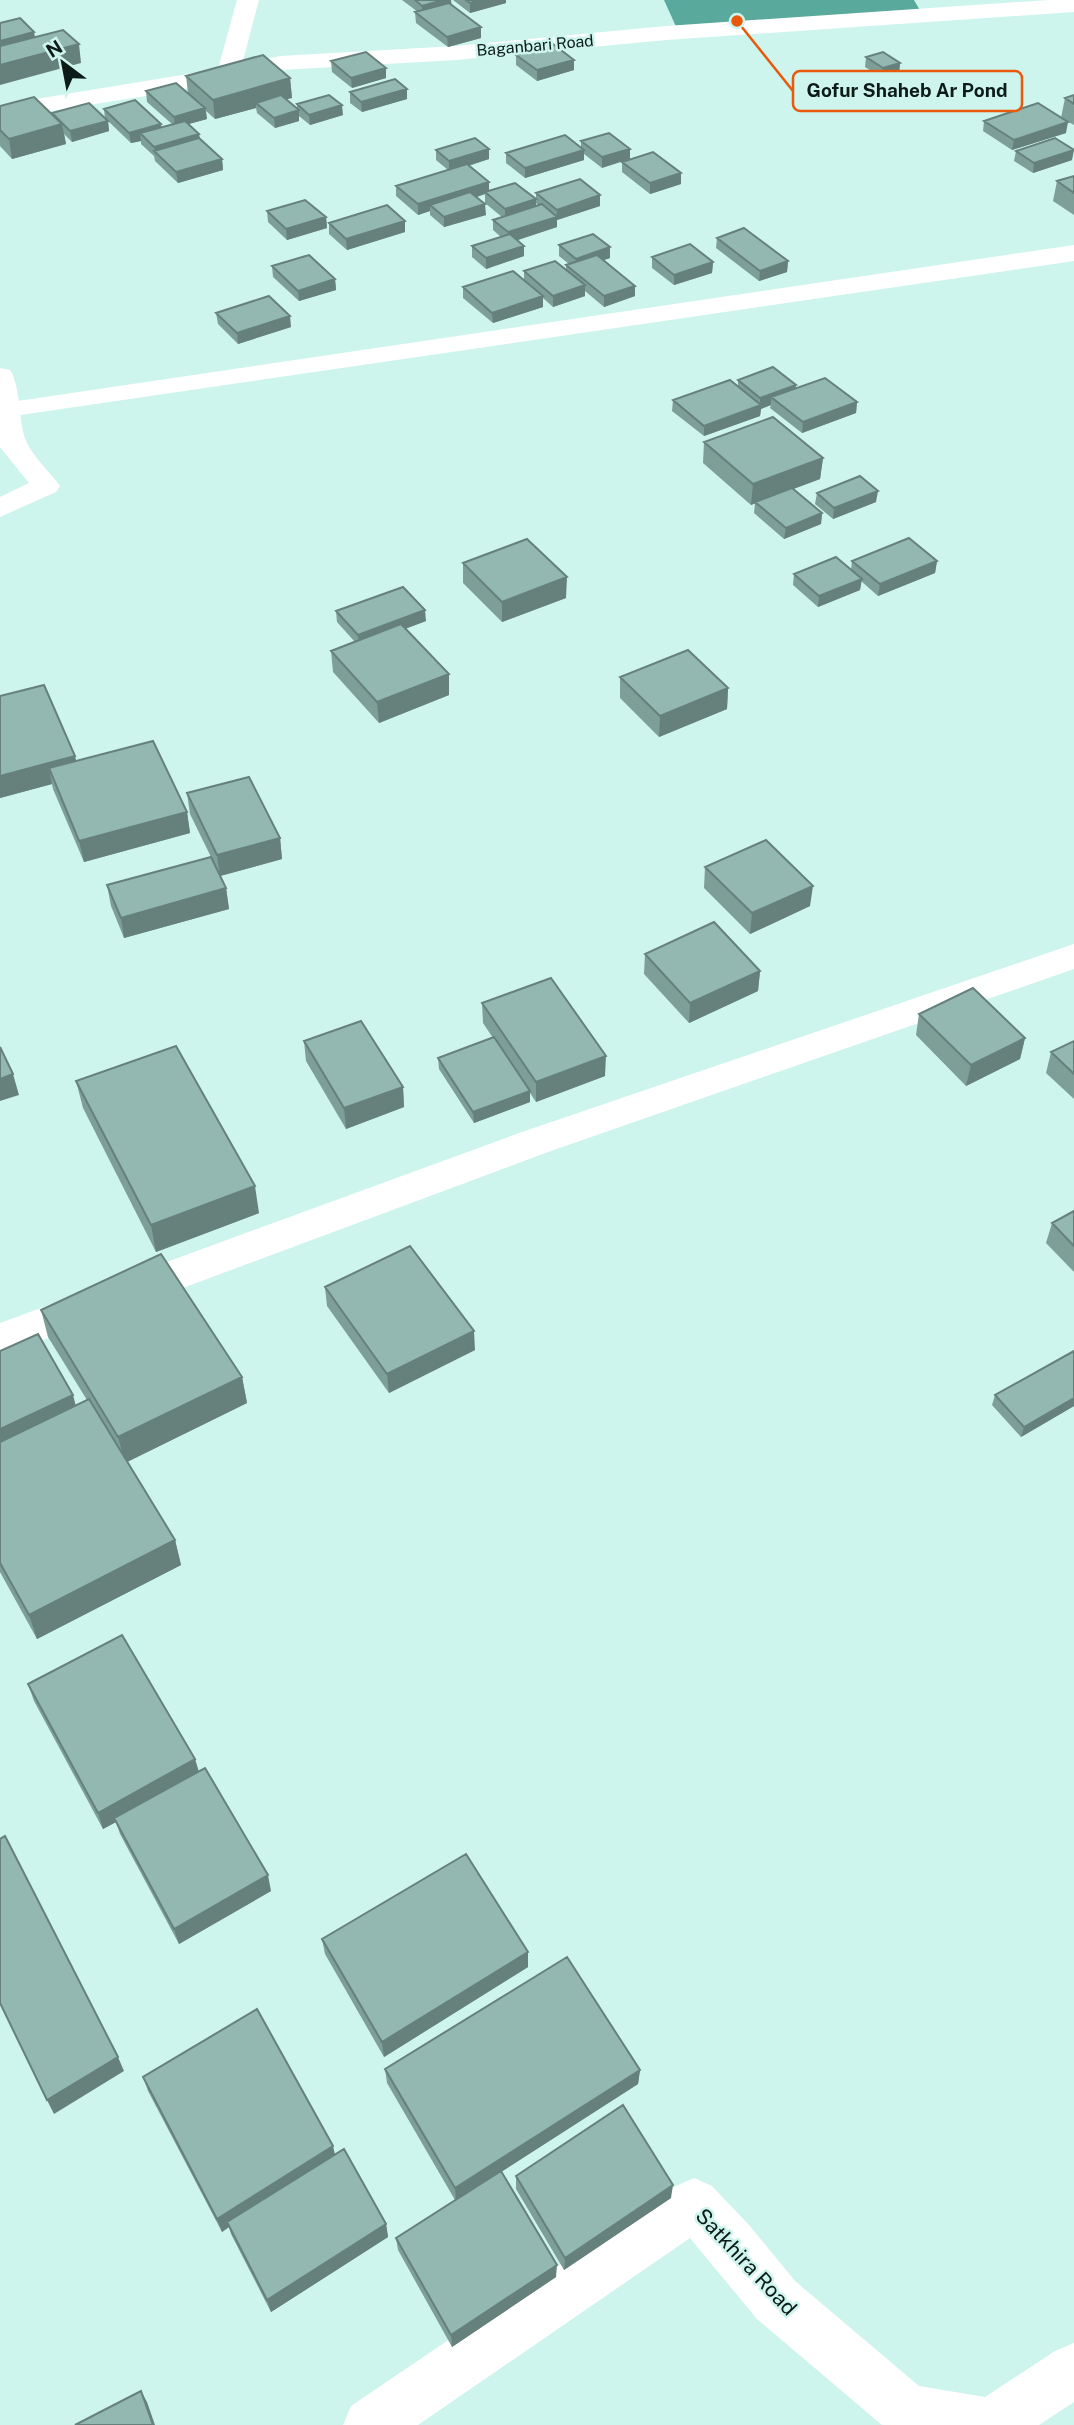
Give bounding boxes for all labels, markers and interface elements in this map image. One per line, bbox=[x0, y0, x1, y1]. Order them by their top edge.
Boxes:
north arrow bbox=[28, 28, 98, 98]
street label: Baganbari Road bbox=[476, 31, 594, 60]
text: N bbox=[42, 35, 66, 62]
callout: Gofur Shaheb Ar Pond bbox=[793, 71, 1022, 111]
text: Gofur Shaheb Ar Pond bbox=[807, 79, 1007, 101]
street label: Satkhira Road bbox=[691, 2203, 802, 2320]

